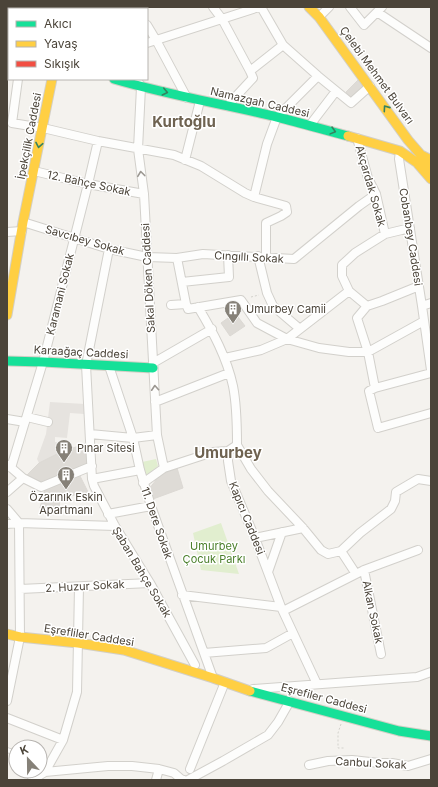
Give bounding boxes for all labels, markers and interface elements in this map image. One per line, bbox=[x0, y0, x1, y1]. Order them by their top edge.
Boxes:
legend bbox=[8, 8, 148, 80]
text: Akıcı bbox=[44, 16, 72, 31]
street label: Çelebi Mehmet Bulvarı bbox=[337, 23, 417, 127]
text: Yavaş bbox=[44, 36, 78, 51]
text: Sıkışık bbox=[44, 56, 80, 71]
street label: Namazgah Caddesi bbox=[209, 84, 311, 120]
one-way arrow bbox=[162, 88, 168, 96]
street label: İpekçilik Caddesi bbox=[14, 92, 44, 180]
one-way arrow bbox=[384, 106, 391, 113]
district label: Kurtoğlu bbox=[152, 112, 216, 131]
one-way arrow bbox=[330, 127, 336, 135]
one-way arrow bbox=[36, 142, 44, 148]
street label: Akçardak Sokak bbox=[353, 144, 389, 228]
street label: 12. Bahçe Sokak bbox=[46, 167, 132, 199]
one-way arrow bbox=[137, 171, 146, 177]
street label: Cobanbey Caddesi bbox=[396, 187, 426, 287]
street label: Savcıbey Sokak bbox=[44, 222, 126, 258]
street label: Sakal Döken Caddesi bbox=[138, 223, 158, 333]
street label: Cıngıllı Sokak bbox=[214, 248, 284, 266]
street label: Karamani Sokak bbox=[43, 252, 77, 336]
building icon: Umurbey Camii bbox=[223, 299, 243, 324]
place label: Umurbey Camii bbox=[246, 302, 326, 316]
street label: Karaağaç Caddesi bbox=[33, 343, 129, 361]
one-way arrow bbox=[150, 385, 159, 391]
building icon: Pınar Sitesi bbox=[54, 438, 74, 463]
place label: Pınar Sitesi bbox=[77, 441, 135, 455]
district label: Umurbey bbox=[194, 443, 262, 462]
building icon: Özarınık Eskin Apartmanı bbox=[56, 465, 76, 490]
street label: Kapıcı Caddesi bbox=[226, 479, 268, 557]
street label: 11. Dere Sokak bbox=[138, 485, 176, 561]
place label: Özarınık Eskin Apartmanı bbox=[29, 490, 103, 517]
street label: Şaban Bahçe Sokak bbox=[109, 524, 175, 620]
park label: Umurbey Çocuk Parkı bbox=[183, 539, 245, 566]
street label: 2. Huzur Sokak bbox=[45, 577, 125, 595]
street label: Alkan Sokak bbox=[360, 579, 386, 645]
street label: Eşrefliler Caddesi bbox=[43, 621, 135, 649]
street label: Eşrefiler Caddesi bbox=[279, 680, 369, 716]
north arrow bbox=[8, 739, 48, 779]
text: K bbox=[18, 742, 31, 758]
street label: Canbul Sokak bbox=[335, 754, 407, 772]

